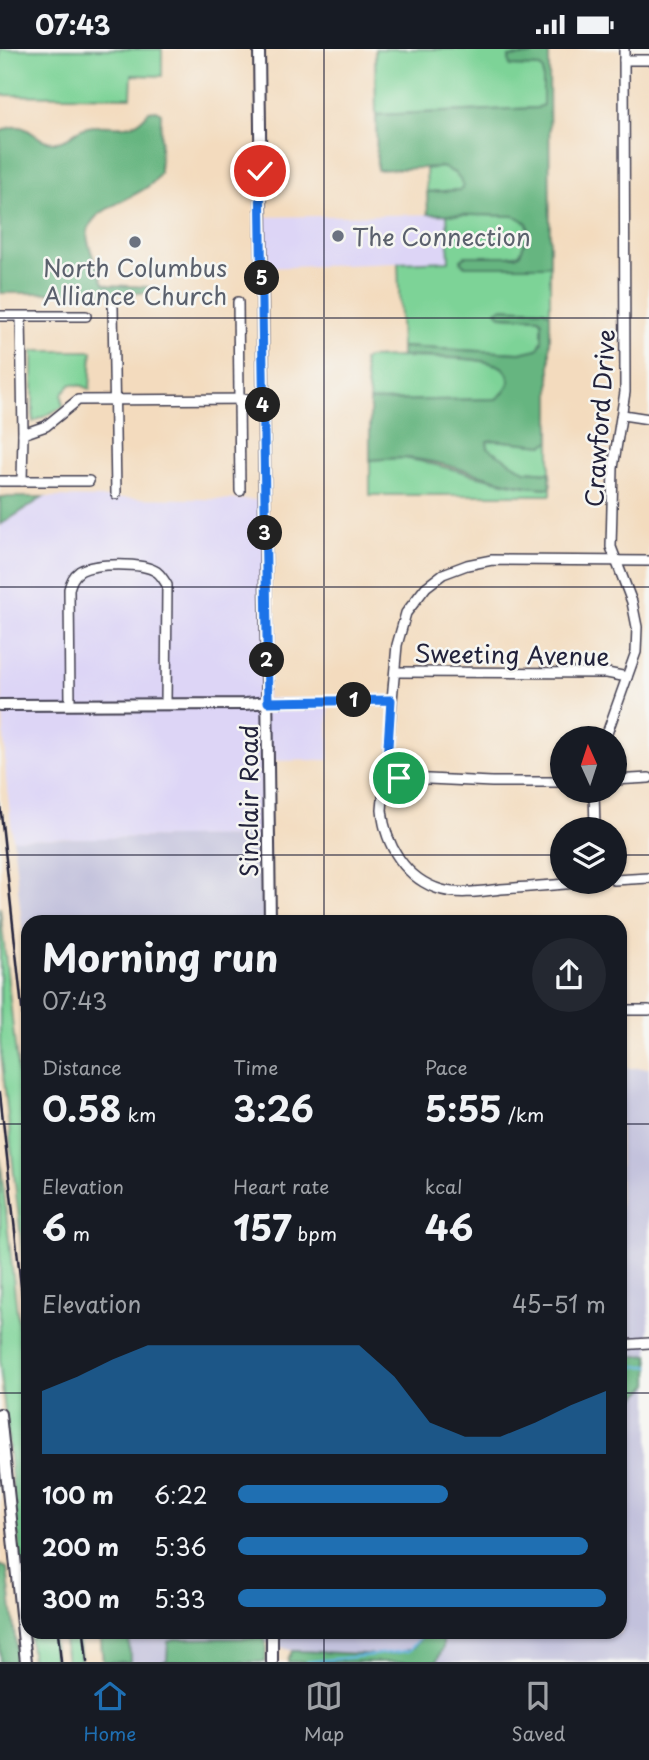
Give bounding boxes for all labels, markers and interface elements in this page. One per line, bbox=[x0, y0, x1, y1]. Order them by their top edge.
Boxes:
text: 07:43 bbox=[35, 5, 111, 44]
pin bbox=[230, 141, 290, 201]
icon: check bbox=[241, 152, 279, 190]
place label: The Connection bbox=[352, 218, 531, 254]
marker: The Connection bbox=[330, 228, 346, 244]
marker: North Columbus Alliance Church bbox=[127, 234, 143, 250]
place label: North Columbus Alliance Church bbox=[43, 249, 227, 313]
pin: 5 bbox=[244, 261, 280, 295]
text: 5 bbox=[255, 263, 268, 291]
street label: Crawford Drive bbox=[575, 328, 623, 508]
pin: 4 bbox=[246, 387, 280, 423]
text: 4 bbox=[256, 390, 269, 418]
pin: 3 bbox=[247, 515, 282, 551]
text: 3 bbox=[258, 518, 271, 546]
street label: Sweeting Avenue bbox=[414, 634, 610, 674]
pin: 2 bbox=[250, 643, 284, 677]
text: 2 bbox=[260, 645, 273, 673]
pin: 1 bbox=[336, 683, 372, 717]
text: 1 bbox=[349, 685, 358, 713]
street label: Sinclair Road bbox=[230, 725, 266, 877]
north arrow bbox=[550, 726, 626, 803]
map controls bbox=[550, 726, 627, 894]
pin bbox=[369, 748, 429, 808]
icon: arrive bbox=[380, 759, 418, 797]
button: layers bbox=[550, 817, 627, 894]
text: Morning run bbox=[42, 928, 278, 985]
button: share bbox=[532, 938, 606, 1012]
text: 07:43 bbox=[42, 983, 107, 1018]
text: Distance bbox=[42, 1053, 122, 1081]
text: Time bbox=[233, 1053, 278, 1081]
text: Pace bbox=[425, 1053, 468, 1081]
text: 0.58 bbox=[42, 1081, 121, 1134]
text: 3:26 bbox=[233, 1081, 314, 1134]
text: 5:55 bbox=[425, 1081, 502, 1134]
text: km bbox=[121, 1100, 156, 1128]
text: /km bbox=[502, 1100, 544, 1128]
text: Elevation bbox=[42, 1172, 124, 1200]
text: Heart rate bbox=[233, 1172, 329, 1200]
text: kcal bbox=[425, 1172, 463, 1200]
text: 6 bbox=[42, 1200, 67, 1253]
text: 157 bbox=[233, 1200, 291, 1253]
text: 46 bbox=[425, 1200, 473, 1253]
text: m bbox=[67, 1219, 90, 1247]
text: bpm bbox=[291, 1219, 337, 1247]
text: Elevation bbox=[42, 1286, 141, 1321]
text: 45–51 m bbox=[512, 1286, 606, 1321]
text: 100 m bbox=[42, 1477, 114, 1512]
text: 6:22 bbox=[154, 1477, 208, 1512]
text: 200 m bbox=[42, 1529, 119, 1564]
text: 5:36 bbox=[154, 1529, 207, 1564]
text: 300 m bbox=[42, 1581, 120, 1616]
text: 5:33 bbox=[154, 1581, 206, 1616]
tab: Home bbox=[84, 1677, 136, 1747]
tab: Map bbox=[304, 1677, 344, 1747]
tab: Saved bbox=[511, 1677, 565, 1747]

